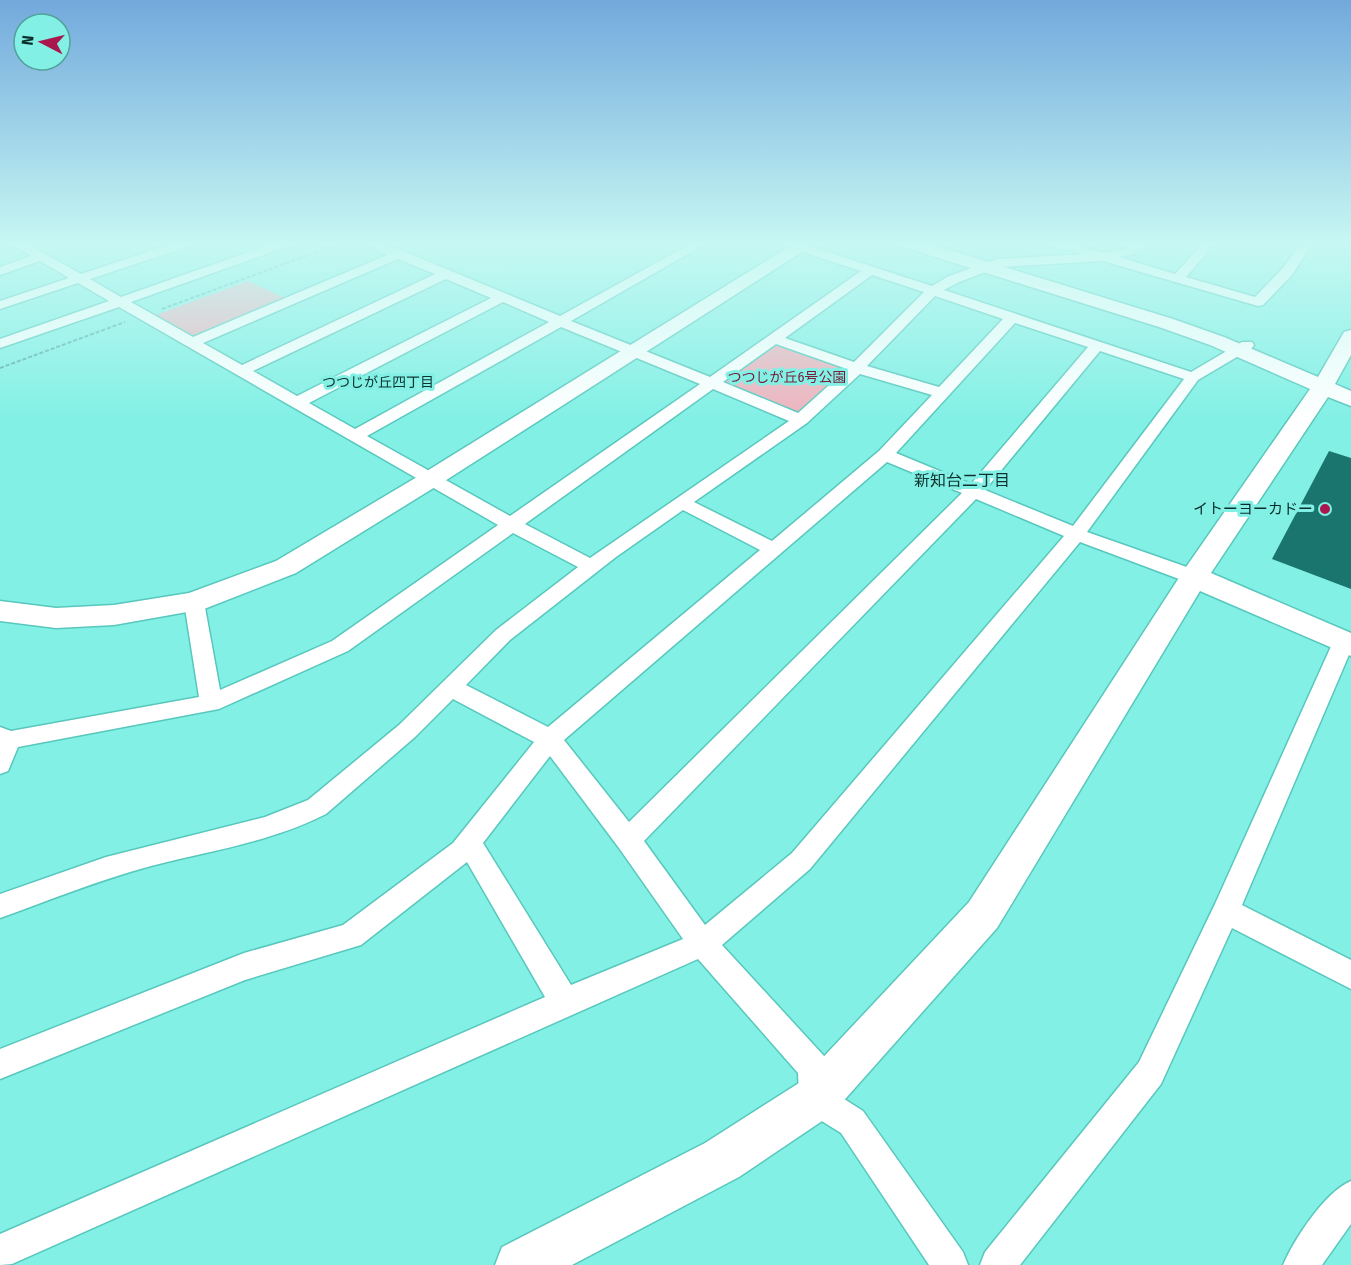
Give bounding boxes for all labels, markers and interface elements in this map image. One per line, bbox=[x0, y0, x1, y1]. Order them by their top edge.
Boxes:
north arrow bbox=[12, 12, 72, 72]
text: N bbox=[18, 34, 38, 46]
park label: つつじが丘6号公園 bbox=[728, 369, 846, 386]
district label: つつじが丘四丁目 bbox=[322, 374, 434, 391]
district label: 新知台二丁目 bbox=[914, 471, 1010, 490]
place label: イトーヨーカドー bbox=[1193, 500, 1313, 518]
marker: イトーヨーカドー bbox=[1318, 502, 1332, 516]

